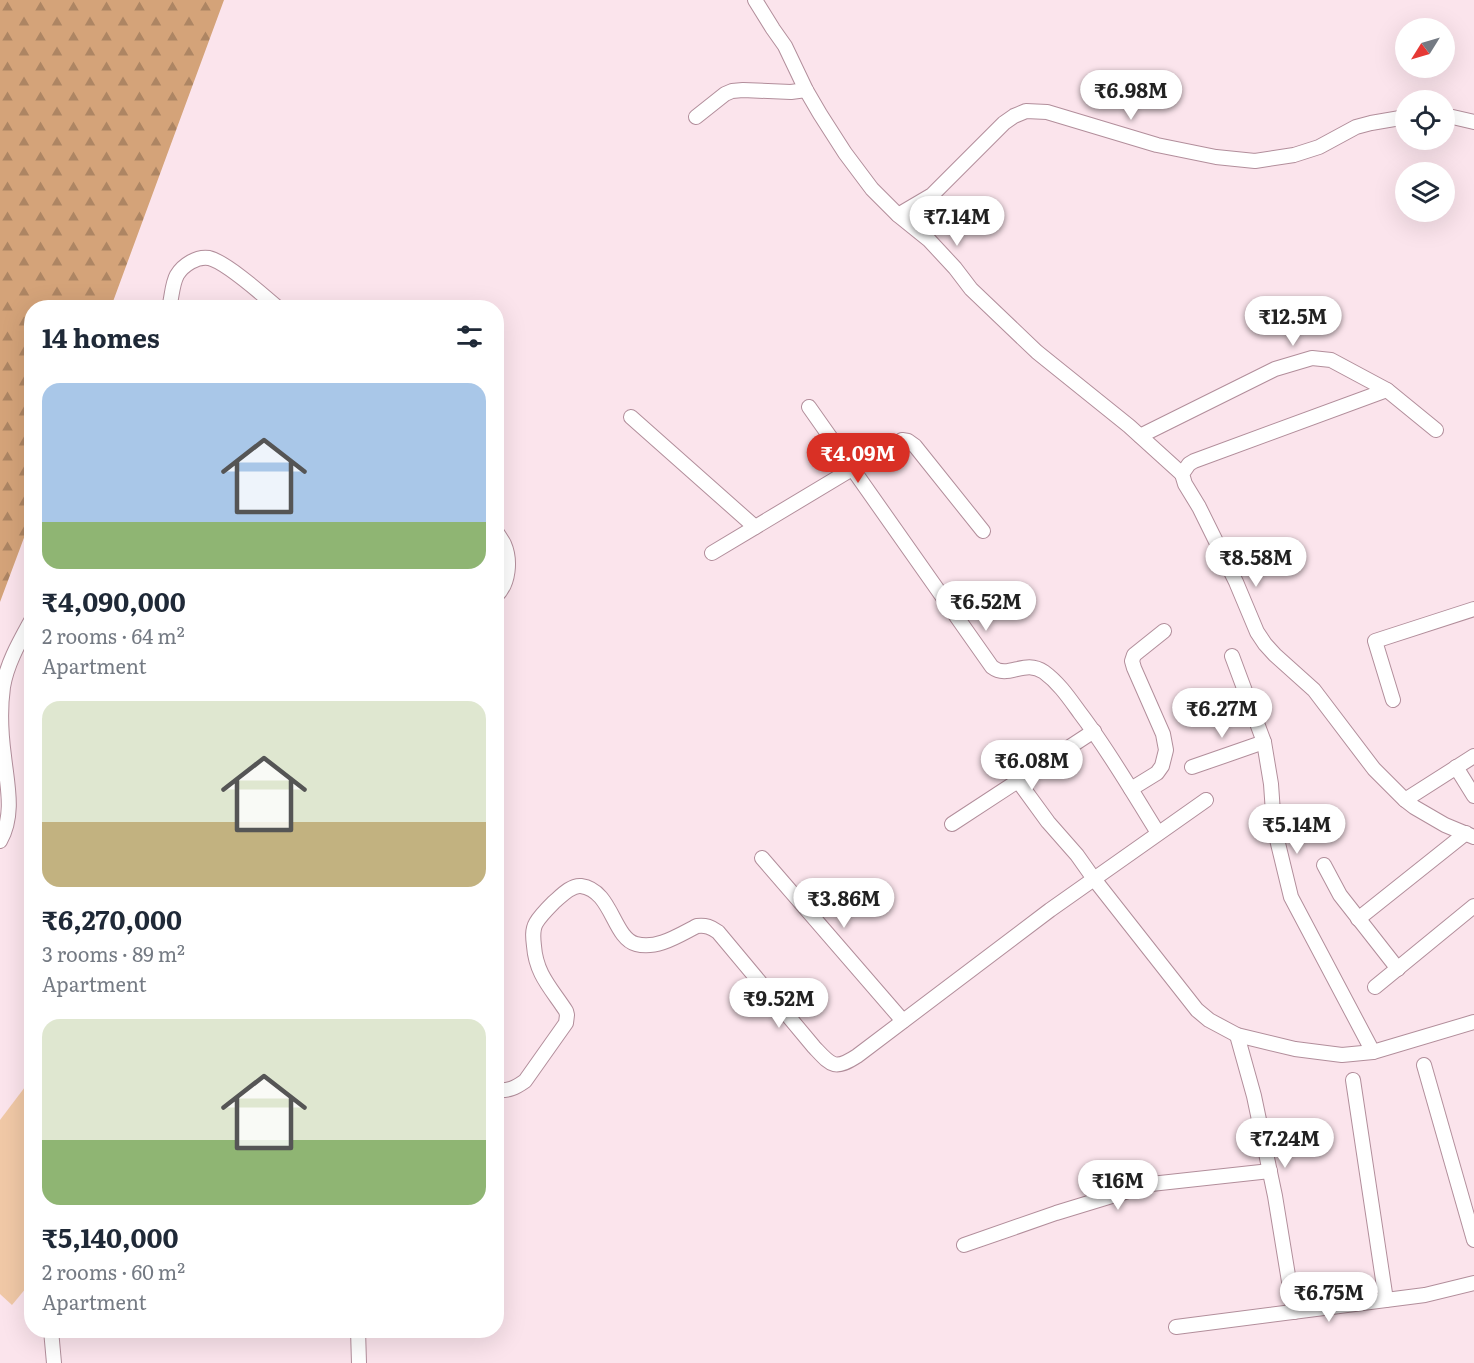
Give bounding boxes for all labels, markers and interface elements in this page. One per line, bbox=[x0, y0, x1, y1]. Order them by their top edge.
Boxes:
north arrow bbox=[1395, 18, 1455, 78]
map controls bbox=[1395, 18, 1455, 222]
pin: ₹6.98M bbox=[1082, 70, 1180, 121]
text: ₹6.98M bbox=[1094, 74, 1168, 104]
button: locate bbox=[1395, 90, 1455, 150]
button: layers bbox=[1395, 162, 1455, 222]
pin: ₹7.14M bbox=[908, 196, 1006, 247]
text: ₹7.14M bbox=[923, 200, 991, 230]
pin: ₹12.5M bbox=[1244, 296, 1342, 347]
text: ₹12.5M bbox=[1259, 300, 1327, 330]
text: 14 homes bbox=[42, 317, 160, 356]
icon: filters bbox=[453, 320, 486, 353]
icon: home bbox=[210, 422, 318, 530]
pin: ₹4.09M bbox=[809, 433, 907, 484]
text: ₹4.09M bbox=[821, 437, 895, 467]
pin: ₹8.58M bbox=[1207, 537, 1305, 588]
text: ₹8.58M bbox=[1219, 541, 1293, 571]
text: ₹4,090,000 bbox=[42, 581, 186, 620]
pin: ₹6.52M bbox=[937, 581, 1035, 632]
text: ₹6.52M bbox=[950, 585, 1022, 615]
text: 2 rooms · 64 m² bbox=[42, 620, 185, 650]
text: Apartment bbox=[42, 650, 147, 680]
pin: ₹6.27M bbox=[1173, 688, 1271, 739]
text: ₹6.27M bbox=[1186, 692, 1258, 722]
icon: home bbox=[210, 740, 318, 848]
pin: ₹6.08M bbox=[983, 740, 1081, 791]
text: ₹6.08M bbox=[995, 744, 1069, 774]
pin: ₹5.14M bbox=[1248, 804, 1346, 855]
text: ₹5.14M bbox=[1262, 808, 1332, 838]
pin: ₹3.86M bbox=[795, 878, 893, 929]
text: ₹3.86M bbox=[807, 882, 881, 912]
text: ₹6,270,000 bbox=[42, 899, 182, 938]
text: 3 rooms · 89 m² bbox=[42, 938, 185, 968]
text: Apartment bbox=[42, 968, 147, 998]
pin: ₹9.52M bbox=[730, 978, 828, 1029]
text: ₹9.52M bbox=[743, 982, 815, 1012]
icon: home bbox=[210, 1058, 318, 1166]
pin: ₹7.24M bbox=[1236, 1118, 1334, 1169]
text: ₹7.24M bbox=[1250, 1122, 1320, 1152]
pin: ₹16M bbox=[1082, 1160, 1154, 1211]
text: ₹16M bbox=[1092, 1164, 1144, 1194]
text: ₹5,140,000 bbox=[42, 1217, 179, 1256]
text: 2 rooms · 60 m² bbox=[42, 1256, 185, 1286]
pin: ₹6.75M bbox=[1280, 1272, 1378, 1323]
text: ₹6.75M bbox=[1294, 1276, 1364, 1306]
text: Apartment bbox=[42, 1286, 147, 1316]

